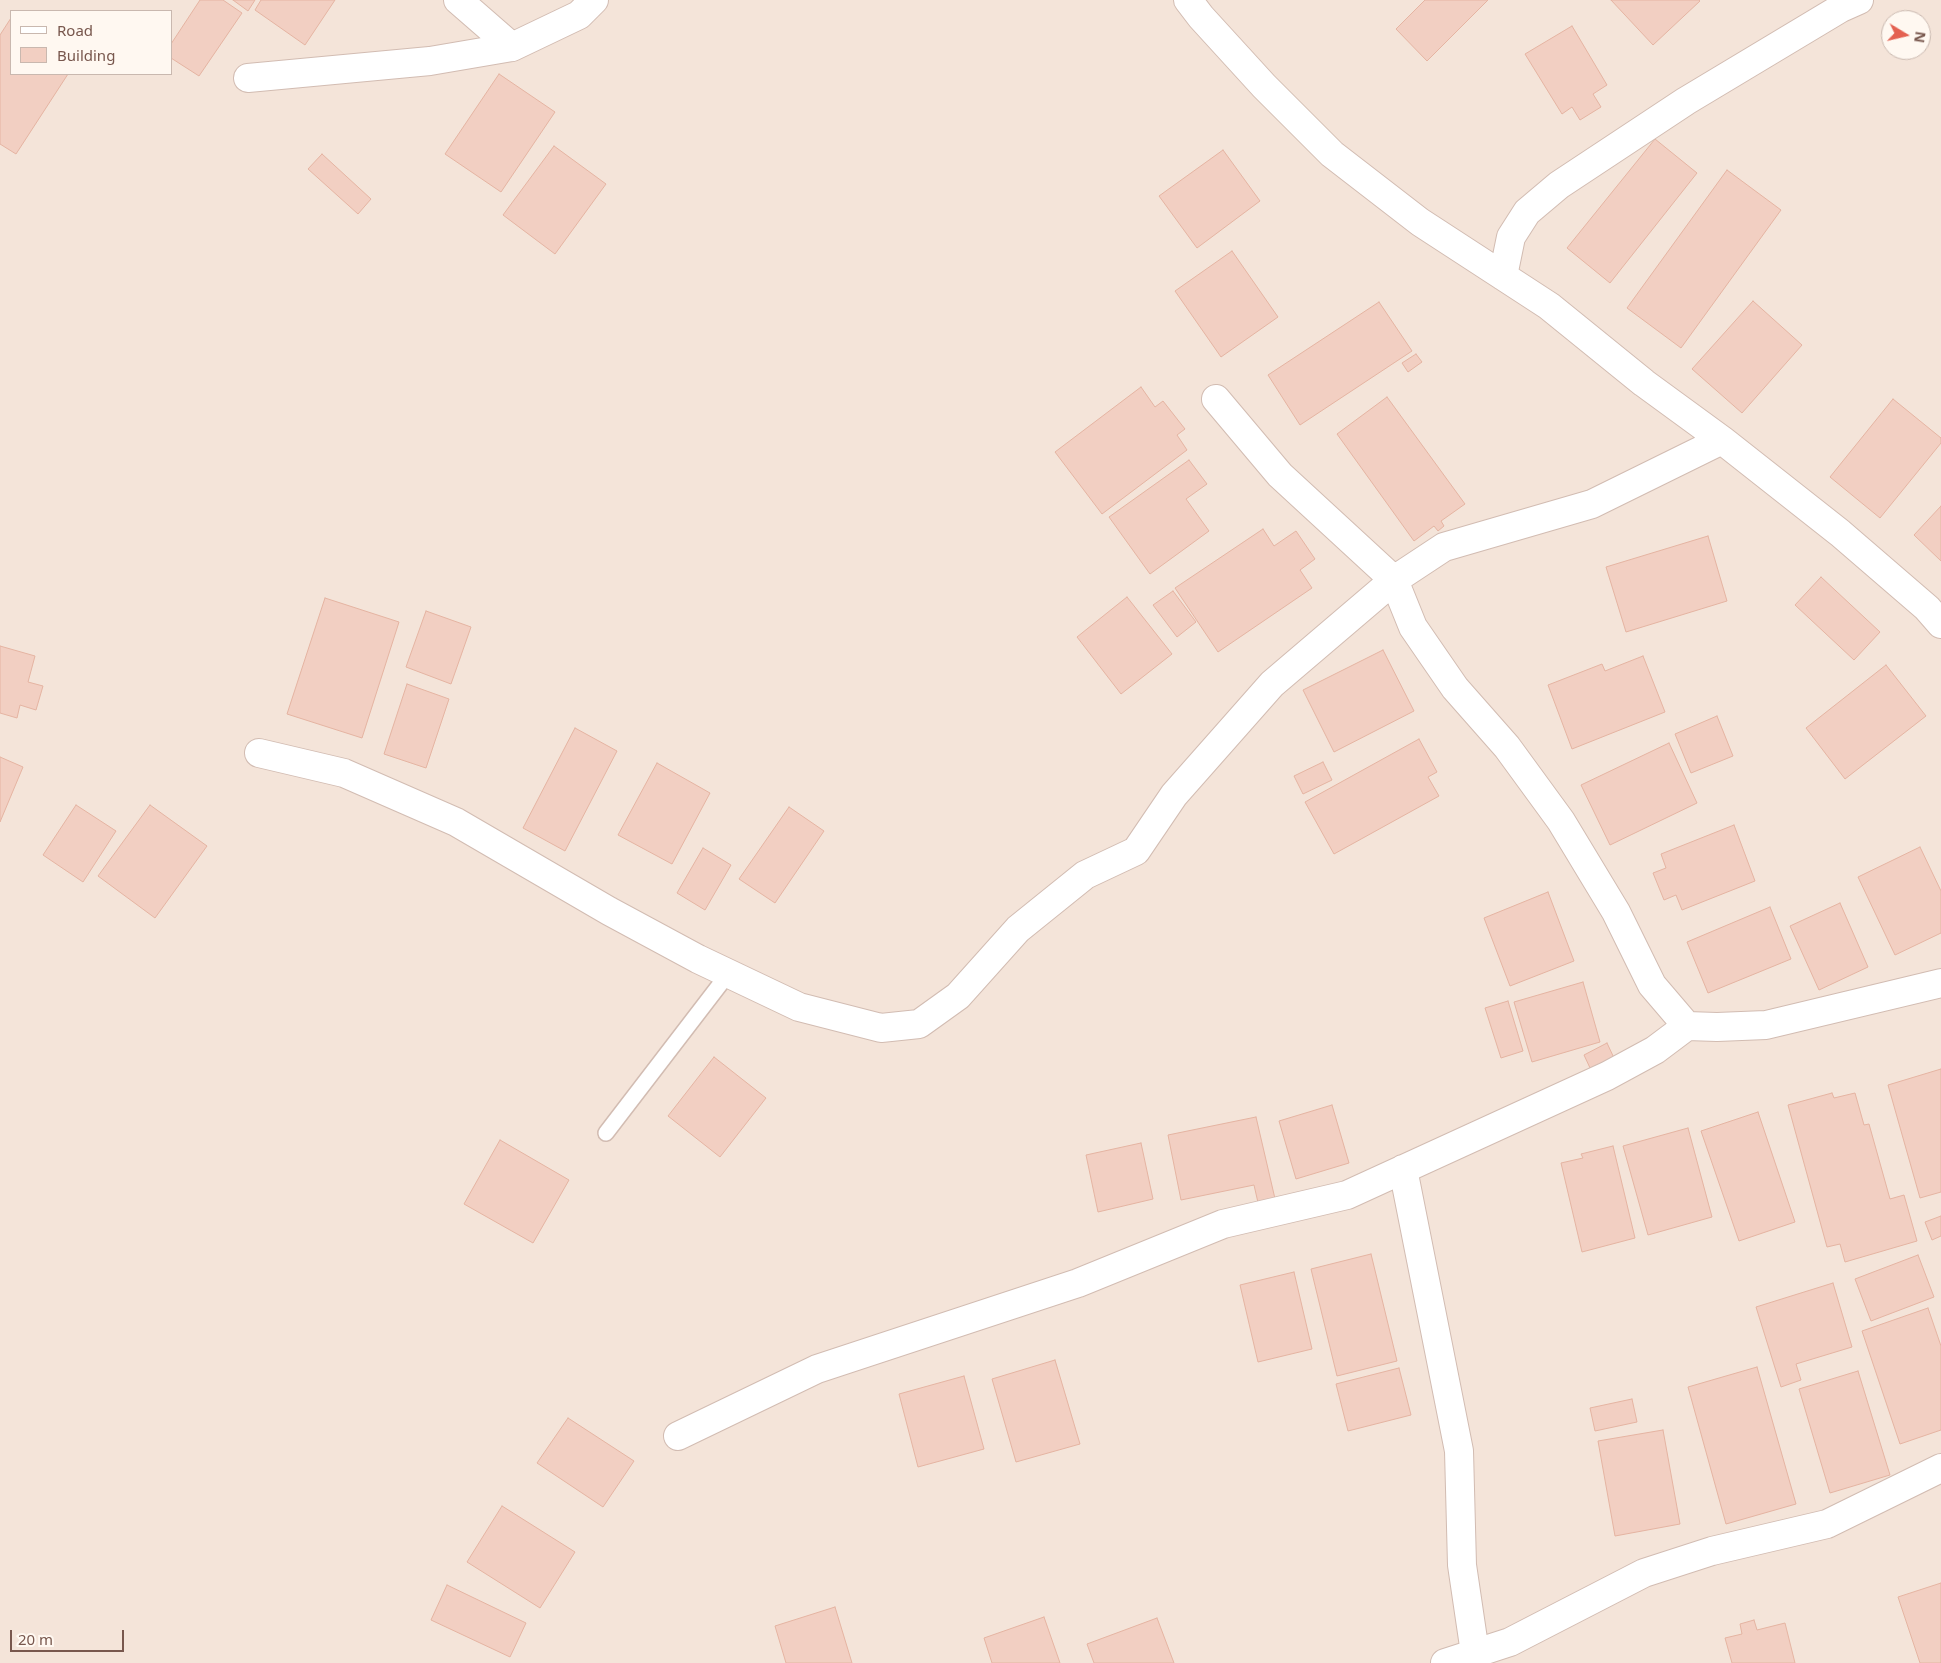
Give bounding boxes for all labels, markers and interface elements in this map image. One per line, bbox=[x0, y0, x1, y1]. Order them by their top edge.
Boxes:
legend bbox=[10, 10, 172, 75]
north arrow bbox=[1881, 10, 1931, 60]
text: Road bbox=[57, 20, 93, 40]
text: N bbox=[1910, 30, 1931, 44]
text: Building bbox=[57, 45, 115, 65]
scale bar bbox=[12, 1620, 126, 1652]
text: 20 m bbox=[18, 1629, 53, 1649]

